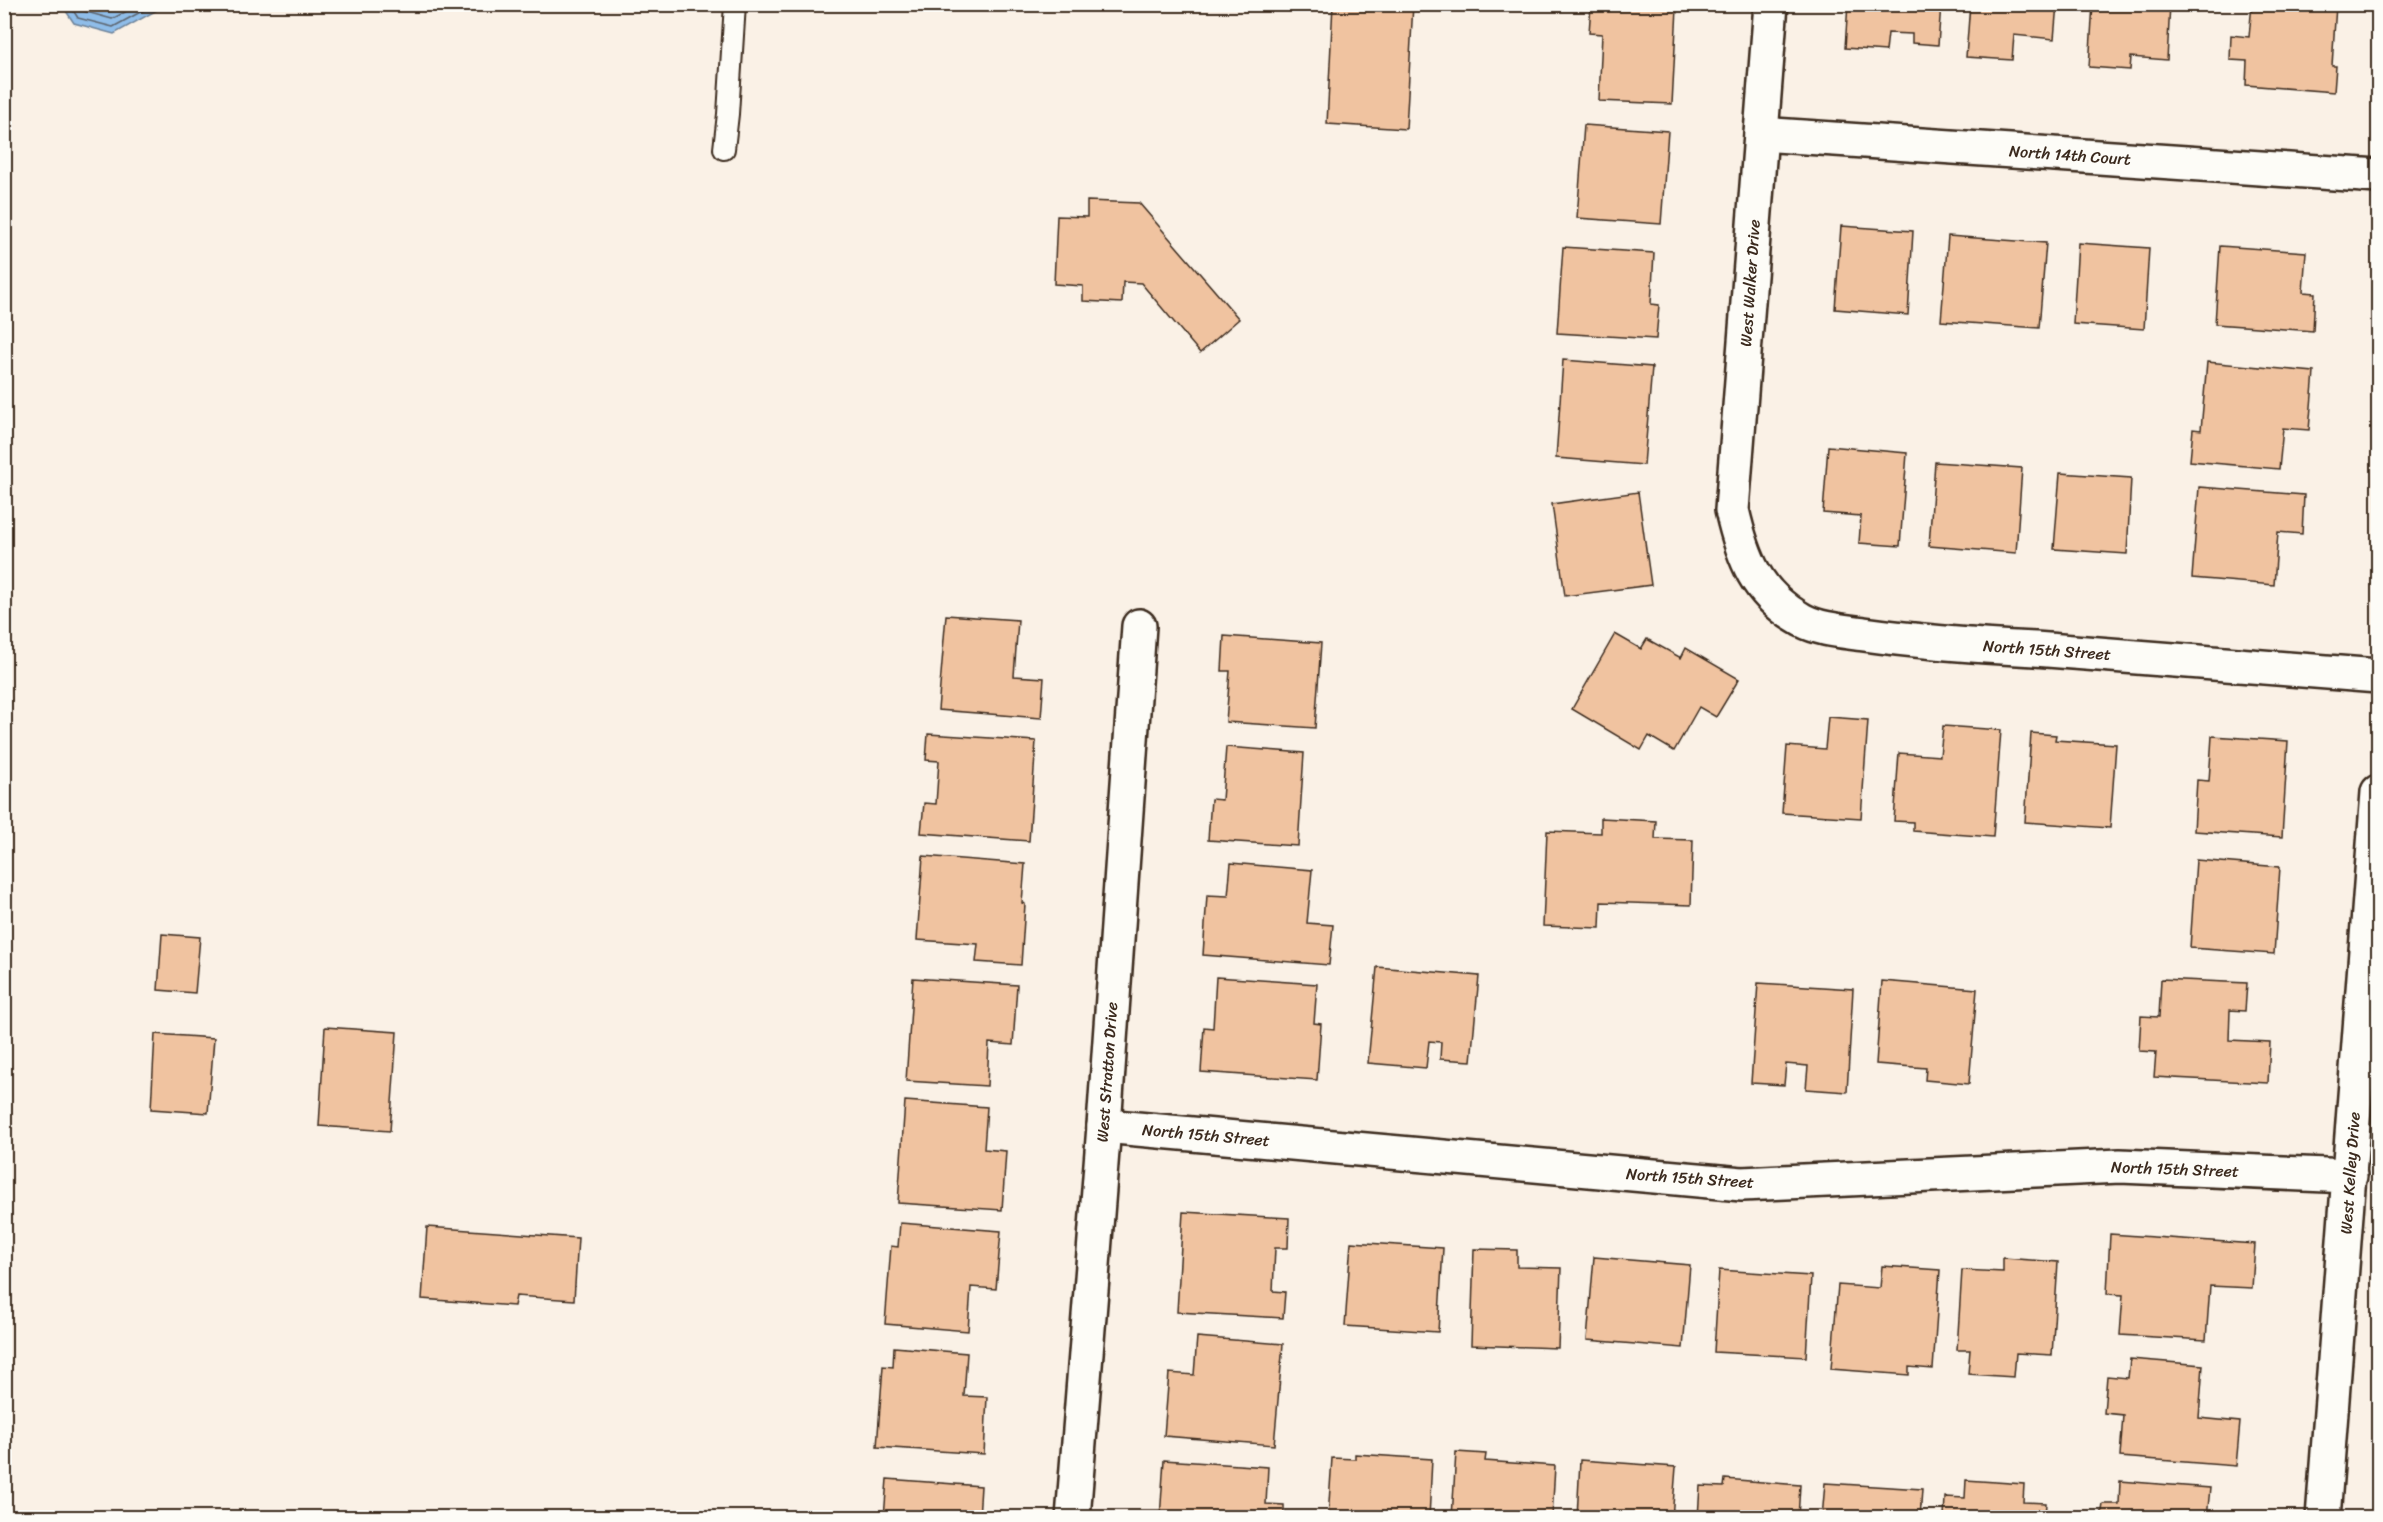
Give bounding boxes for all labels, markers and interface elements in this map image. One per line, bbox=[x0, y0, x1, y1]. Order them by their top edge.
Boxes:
street label: North 14th Court bbox=[2008, 136, 2132, 174]
street label: West Walker Drive bbox=[1731, 218, 1769, 348]
street label: North 15th Street bbox=[1982, 631, 2112, 669]
street label: West Stratton Drive bbox=[1088, 1001, 1126, 1143]
street label: West Kelley Drive bbox=[2331, 1111, 2369, 1235]
street label: North 15th Street bbox=[1141, 1115, 1271, 1155]
street label: North 15th Street bbox=[2111, 1152, 2239, 1186]
street label: North 15th Street bbox=[1625, 1159, 1755, 1197]

